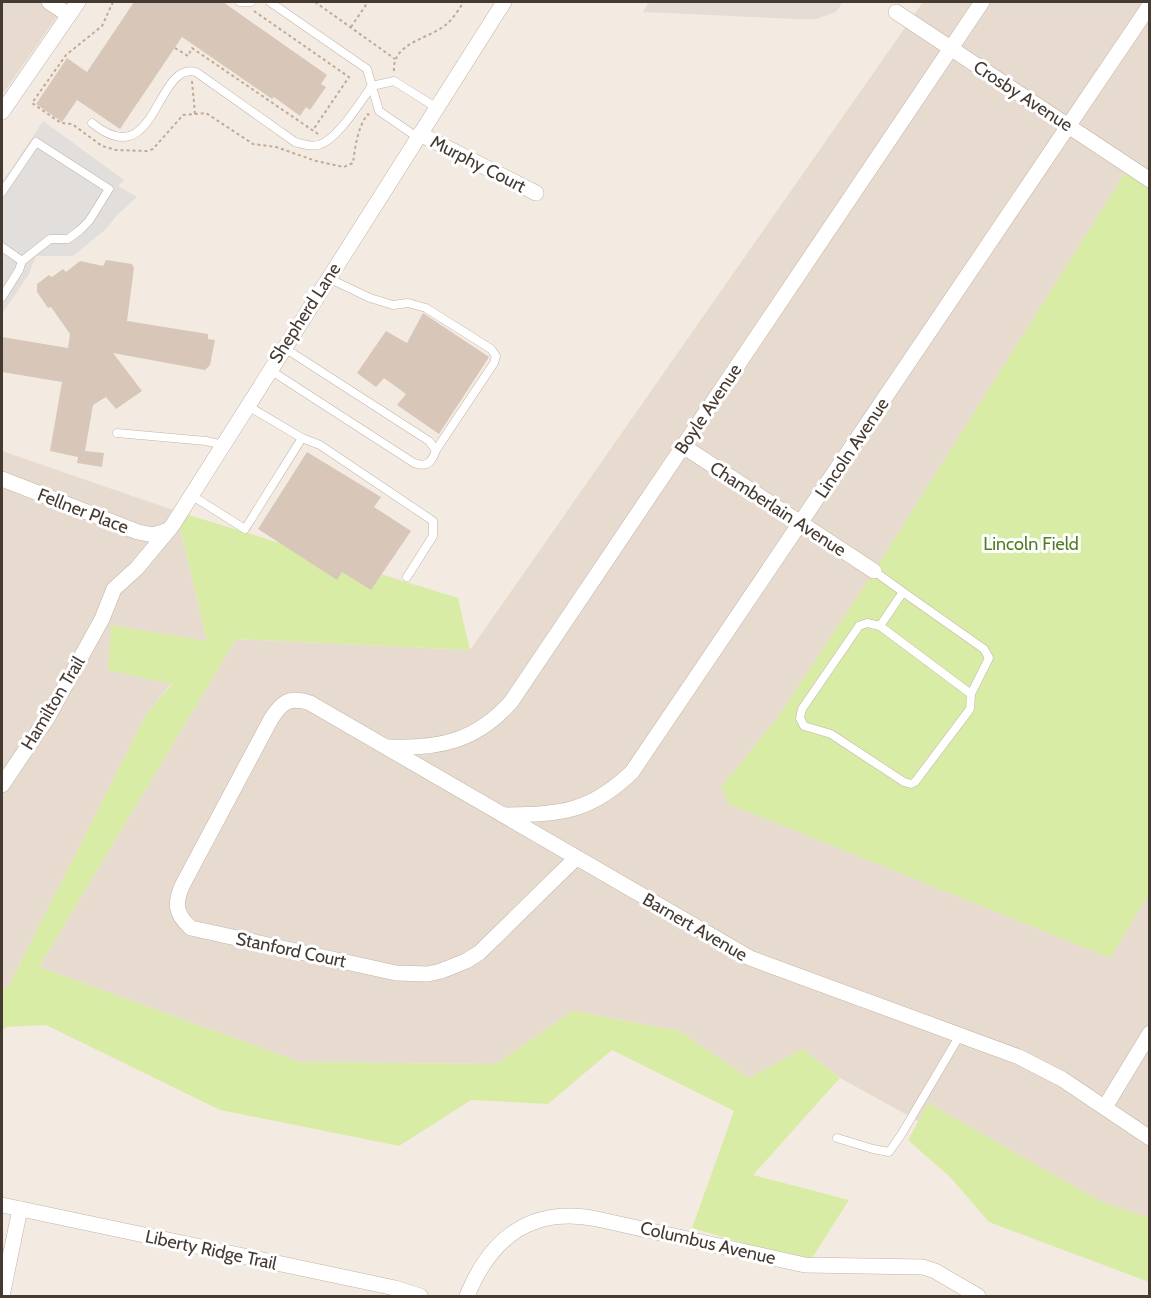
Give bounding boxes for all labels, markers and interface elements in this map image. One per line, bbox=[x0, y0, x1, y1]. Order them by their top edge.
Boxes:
street label: Crosby Avenue bbox=[969, 56, 1077, 136]
street label: Murphy Court bbox=[427, 131, 529, 197]
street label: Shepherd Lane bbox=[265, 259, 345, 367]
street label: Boyle Avenue bbox=[670, 360, 746, 458]
street label: Lincoln Avenue bbox=[810, 394, 894, 502]
street label: Chamberlain Avenue bbox=[706, 457, 850, 561]
street label: Fellner Place bbox=[34, 484, 132, 538]
park label: Lincoln Field bbox=[983, 533, 1079, 555]
street label: Hamilton Trail bbox=[16, 652, 90, 754]
street label: Barnert Avenue bbox=[639, 888, 751, 966]
street label: Stanford Court bbox=[234, 928, 348, 972]
street label: Columbus Avenue bbox=[638, 1217, 778, 1269]
street label: Liberty Ridge Trail bbox=[143, 1225, 280, 1275]

